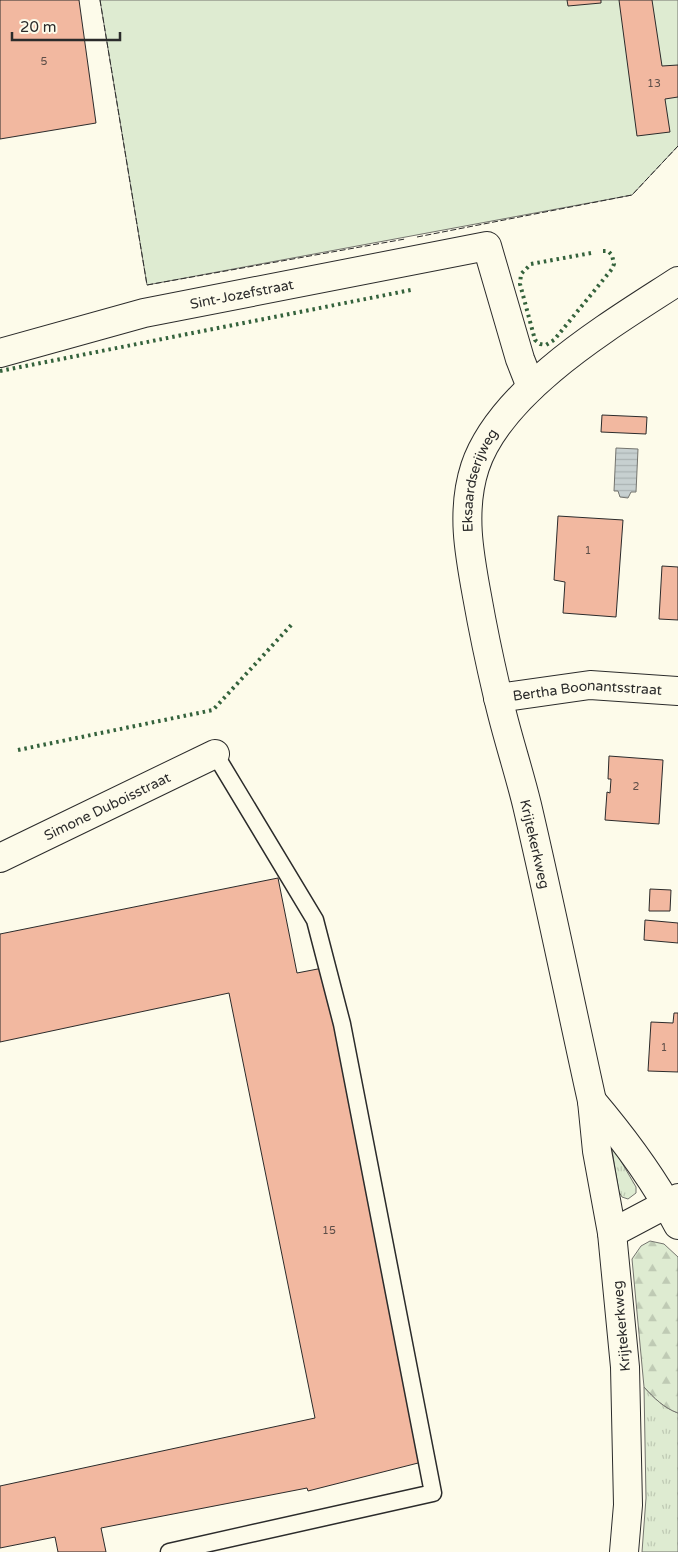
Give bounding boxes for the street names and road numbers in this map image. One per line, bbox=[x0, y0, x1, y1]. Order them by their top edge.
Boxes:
street label: Sint-Jozefstraat bbox=[189, 276, 296, 313]
street label: Eksaardserijweg bbox=[459, 425, 502, 532]
street label: Bertha Boonantsstraat bbox=[512, 677, 663, 705]
street label: Simone Duboisstraat bbox=[41, 769, 174, 844]
street label: Krijtekerkweg bbox=[516, 798, 553, 890]
street label: Krijtekerkweg bbox=[609, 1280, 634, 1372]

